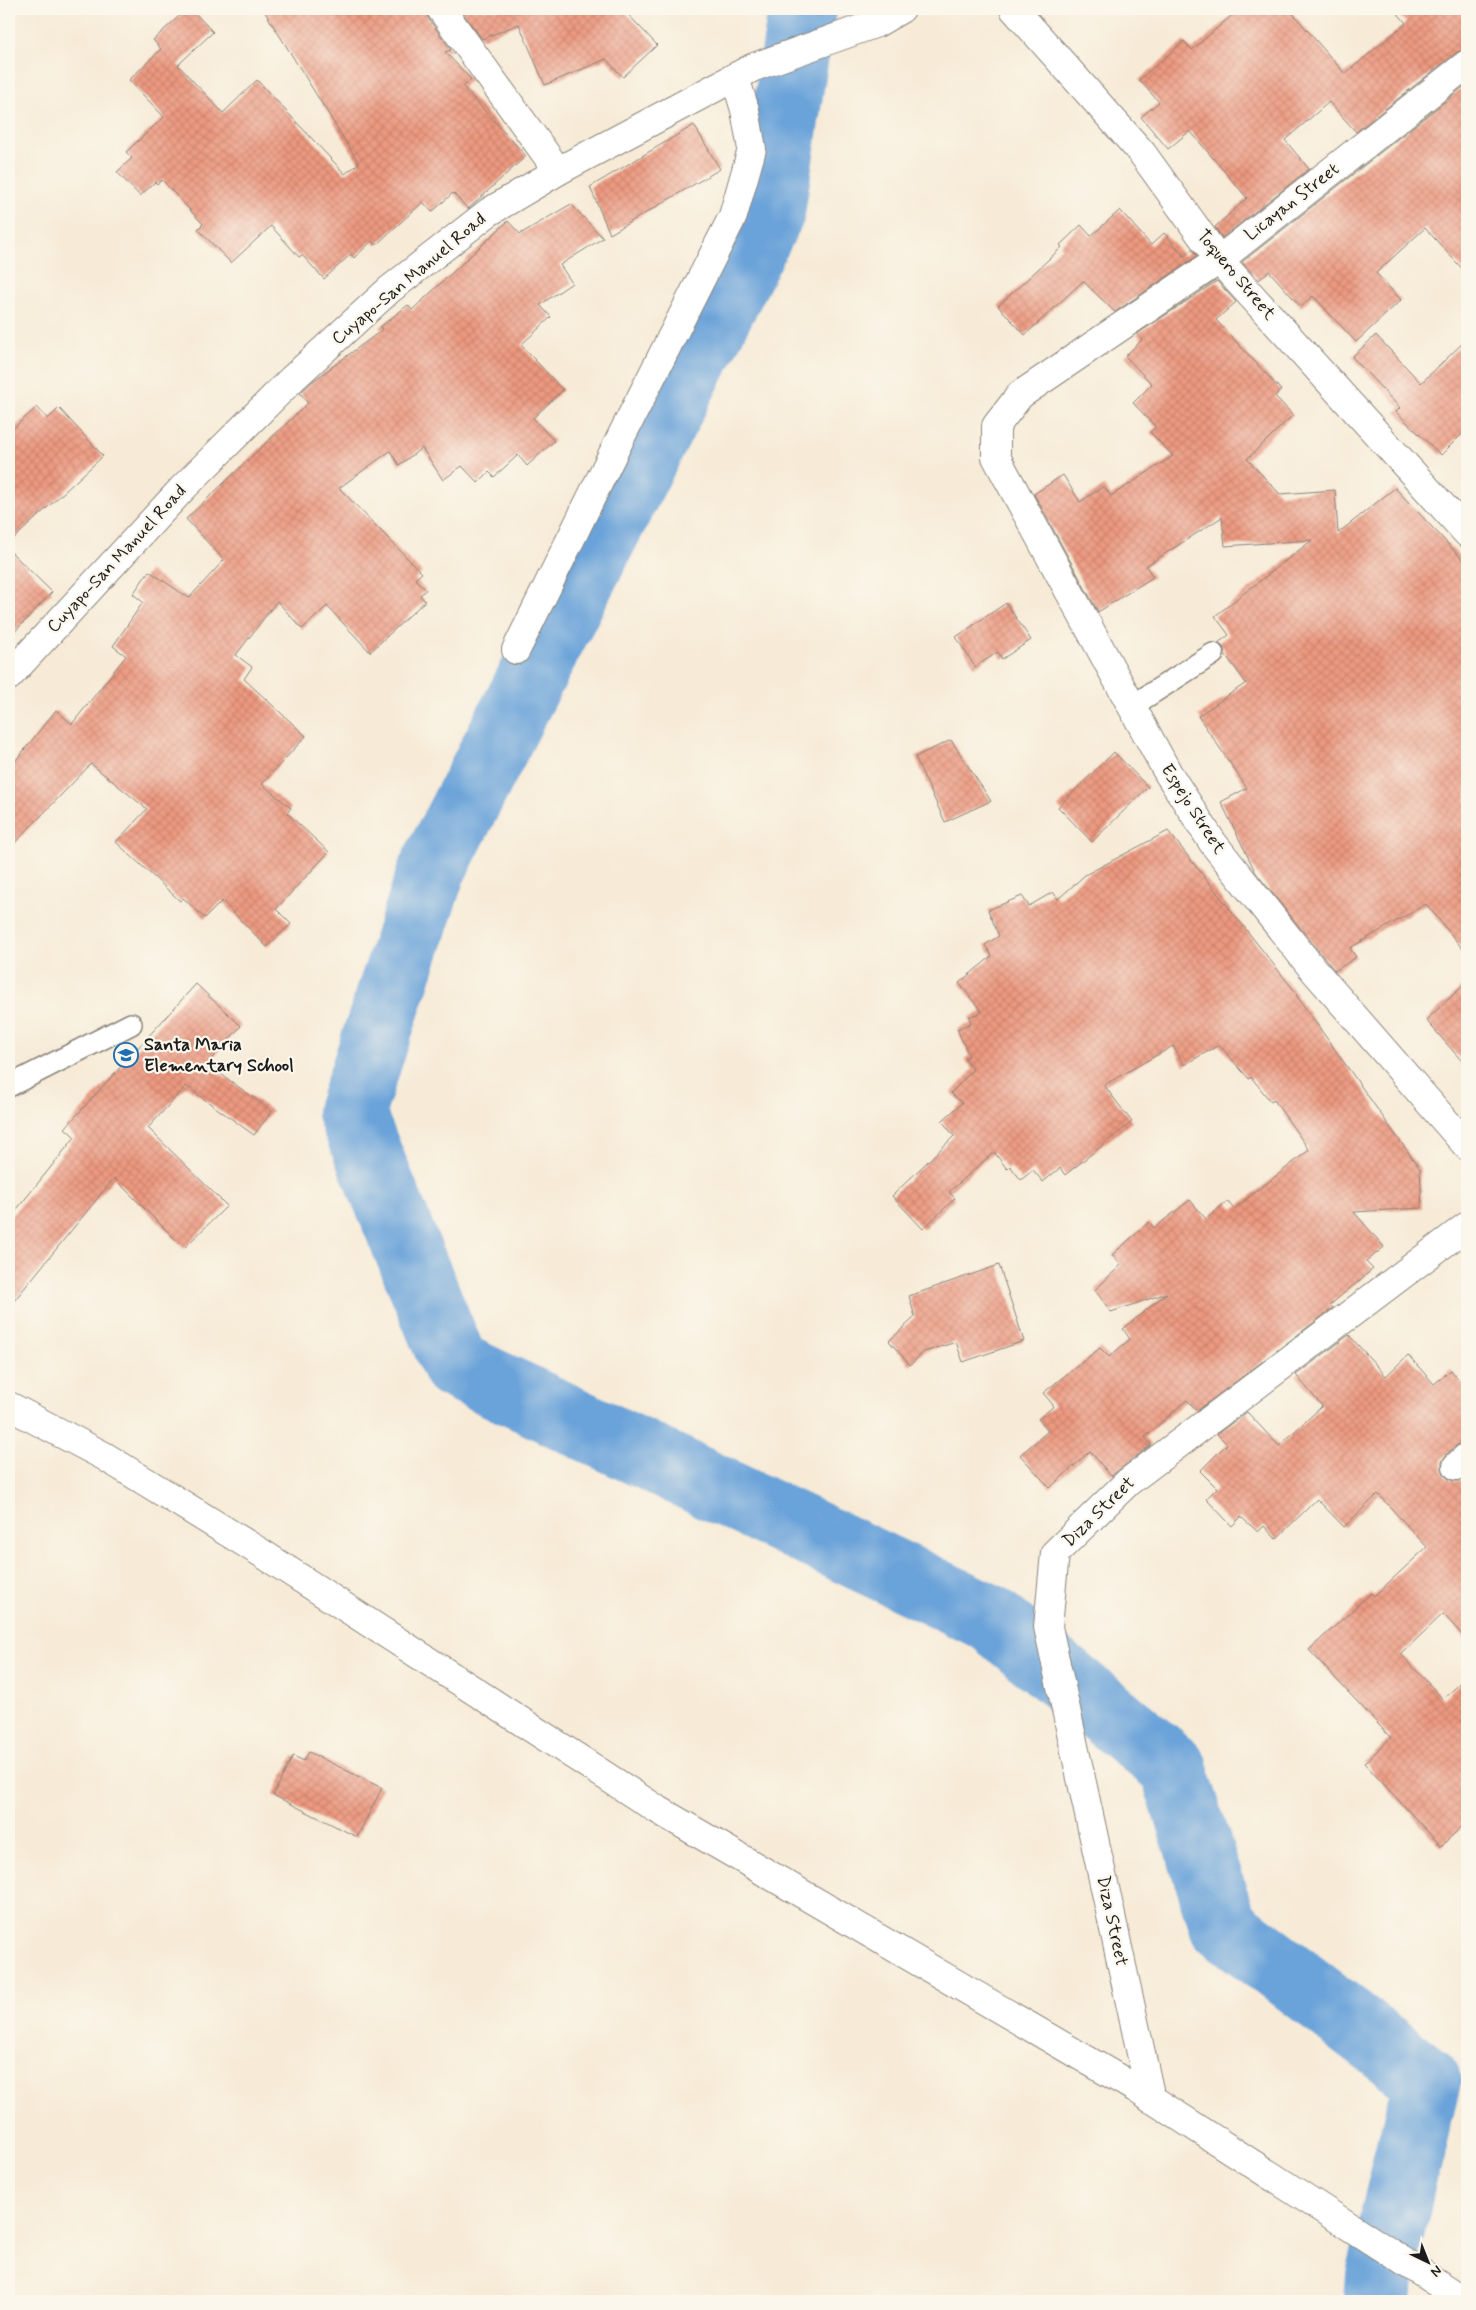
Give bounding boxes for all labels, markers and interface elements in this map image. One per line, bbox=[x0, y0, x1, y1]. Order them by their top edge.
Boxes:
street label: Licayan Street bbox=[1240, 157, 1345, 247]
street label: Cuyapo-San Manuel Road bbox=[327, 207, 491, 351]
street label: Toquero Street bbox=[1191, 225, 1281, 326]
street label: Cuyapo-San Manuel Road bbox=[42, 480, 192, 638]
street label: Espejo Street bbox=[1155, 759, 1231, 859]
place label: Santa Maria Elementary School bbox=[144, 1033, 294, 1078]
school or university icon: Santa Maria Elementary School bbox=[113, 1042, 139, 1068]
street label: Diza Street bbox=[1057, 1471, 1141, 1553]
street label: Diza Street bbox=[1091, 1873, 1133, 1969]
north arrow bbox=[1404, 2238, 1454, 2288]
text: N bbox=[1427, 2261, 1446, 2281]

